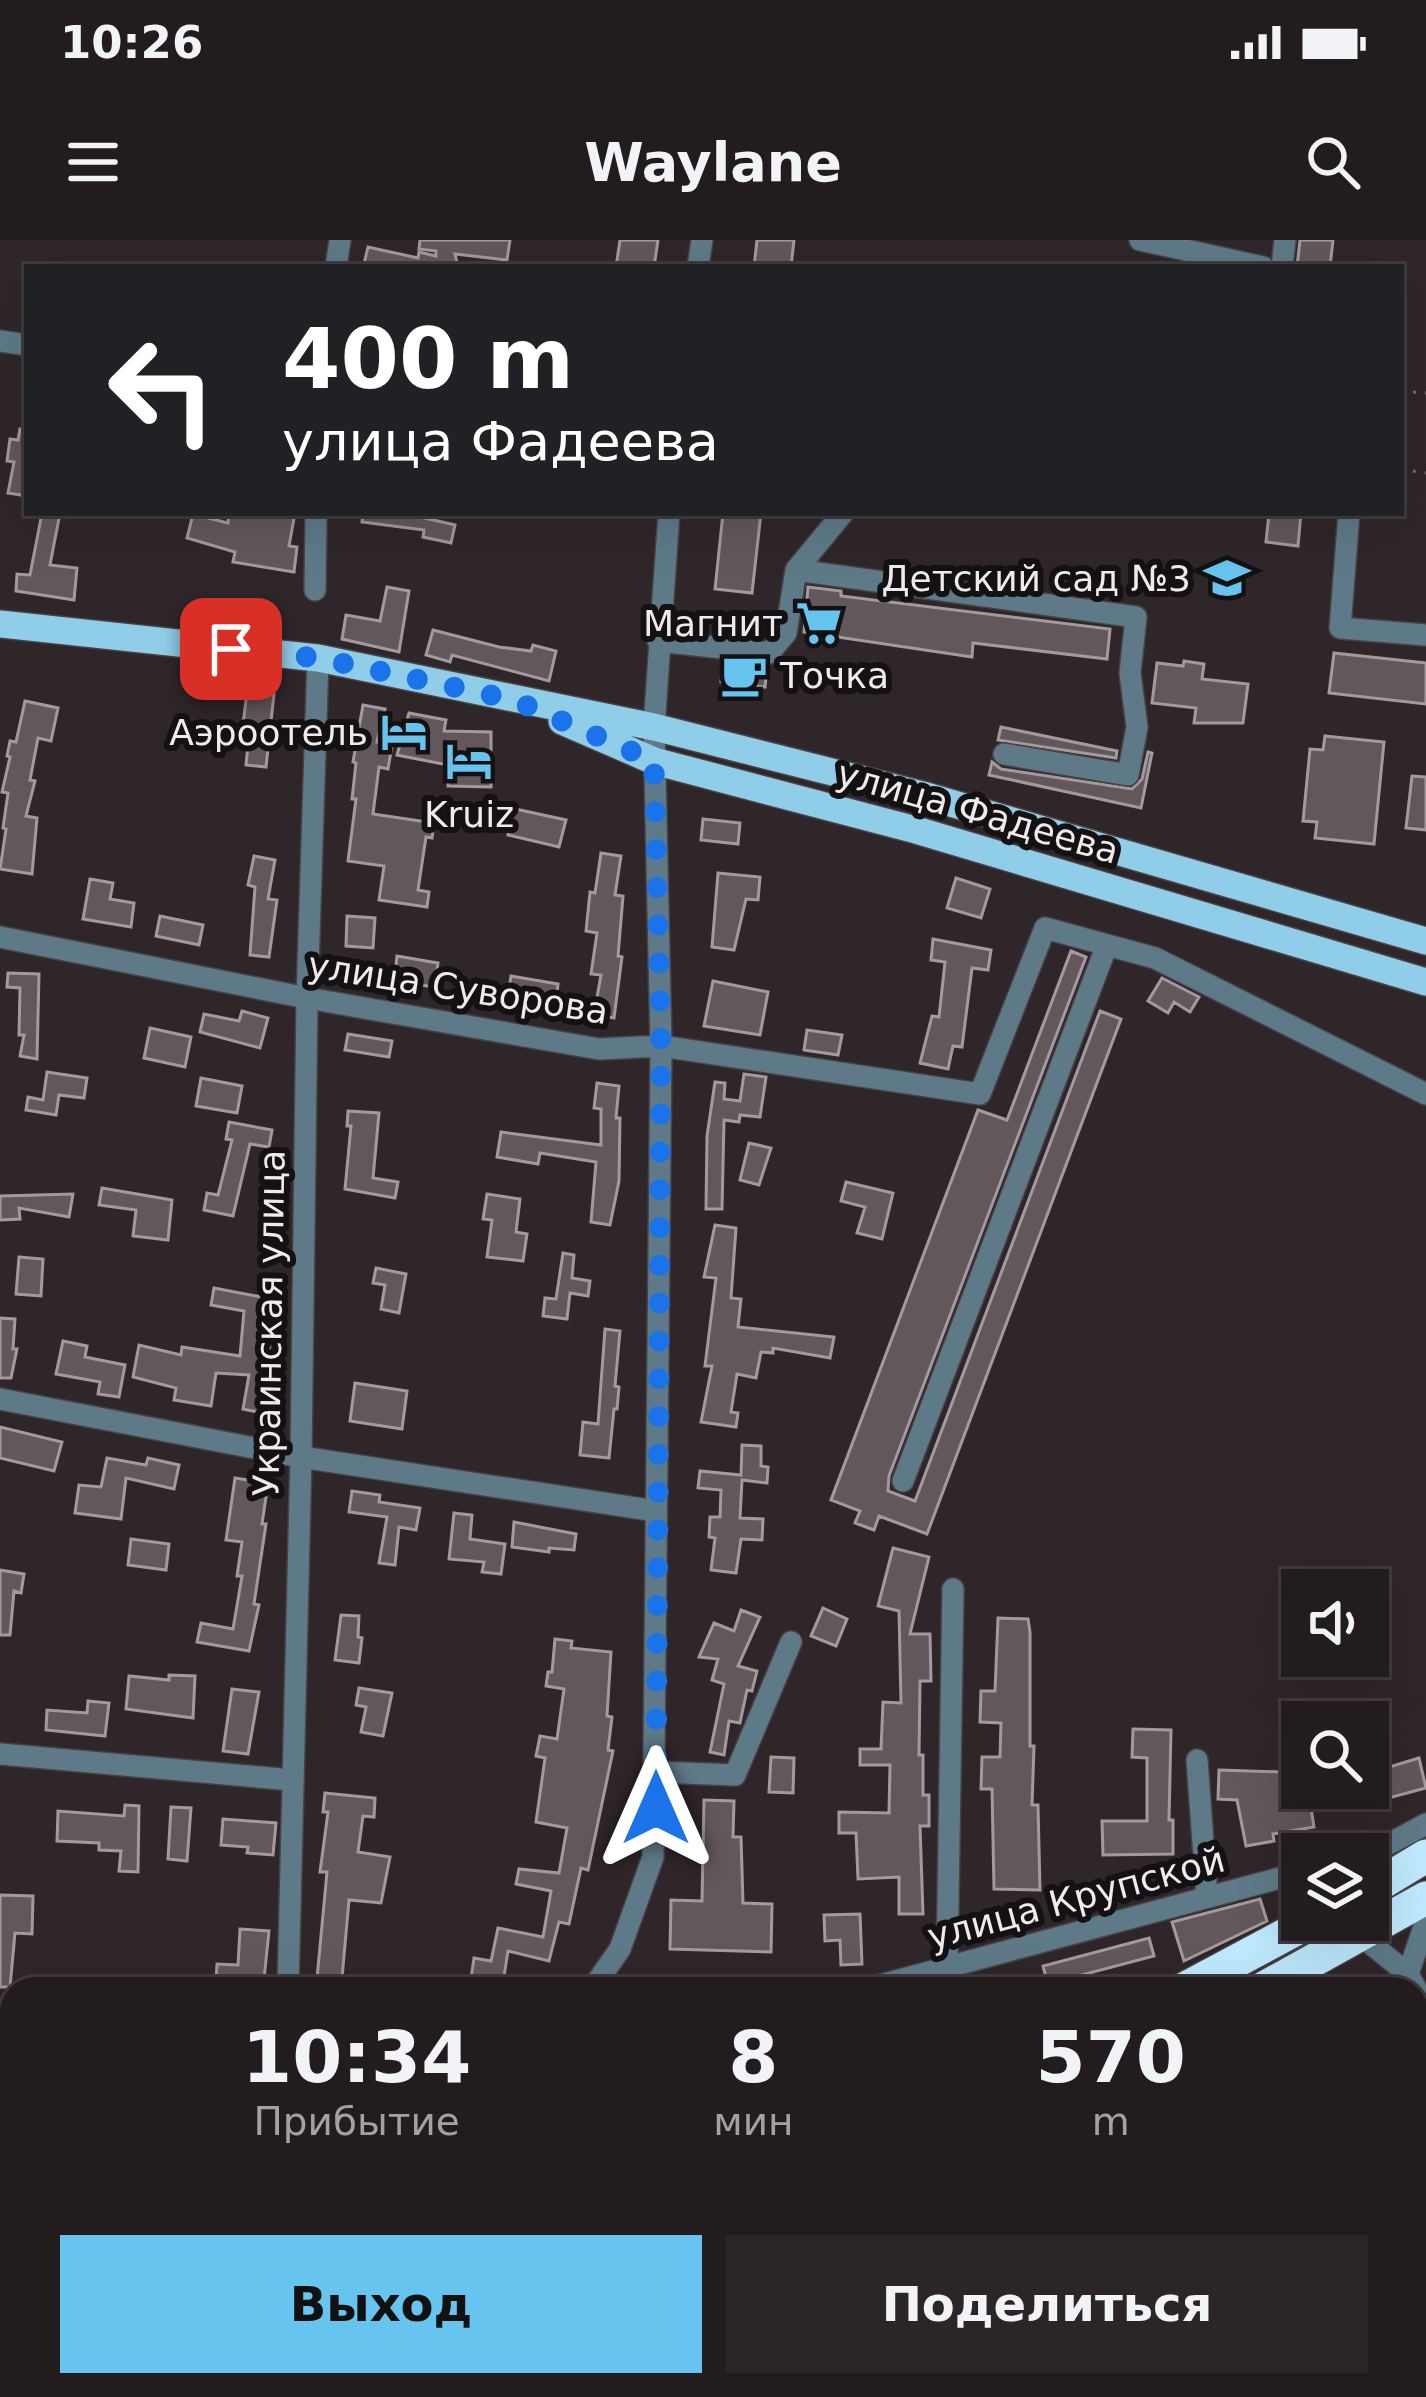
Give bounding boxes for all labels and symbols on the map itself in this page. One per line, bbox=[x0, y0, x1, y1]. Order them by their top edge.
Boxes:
school or university icon: Детский сад №3 bbox=[1202, 553, 1252, 603]
place label: Детский сад №3 bbox=[881, 558, 1191, 599]
pin bbox=[180, 598, 282, 700]
supermarket icon: Магнит bbox=[794, 598, 844, 648]
place label: Магнит bbox=[643, 603, 783, 644]
cafe icon: Точка bbox=[719, 650, 769, 700]
place label: Точка bbox=[779, 655, 889, 696]
hotel icon: Аэроотель bbox=[379, 707, 429, 757]
place label: Аэроотель bbox=[169, 712, 368, 753]
hotel icon: Kruiz bbox=[444, 736, 494, 786]
street label: улица Фадеева bbox=[832, 752, 1124, 872]
place label: Kruiz bbox=[424, 794, 514, 835]
street label: улица Суворова bbox=[305, 944, 611, 1032]
street label: Украинская улица bbox=[245, 1149, 293, 1497]
position arrow bbox=[593, 1745, 719, 1871]
street label: улица Крупской bbox=[923, 1839, 1229, 1957]

